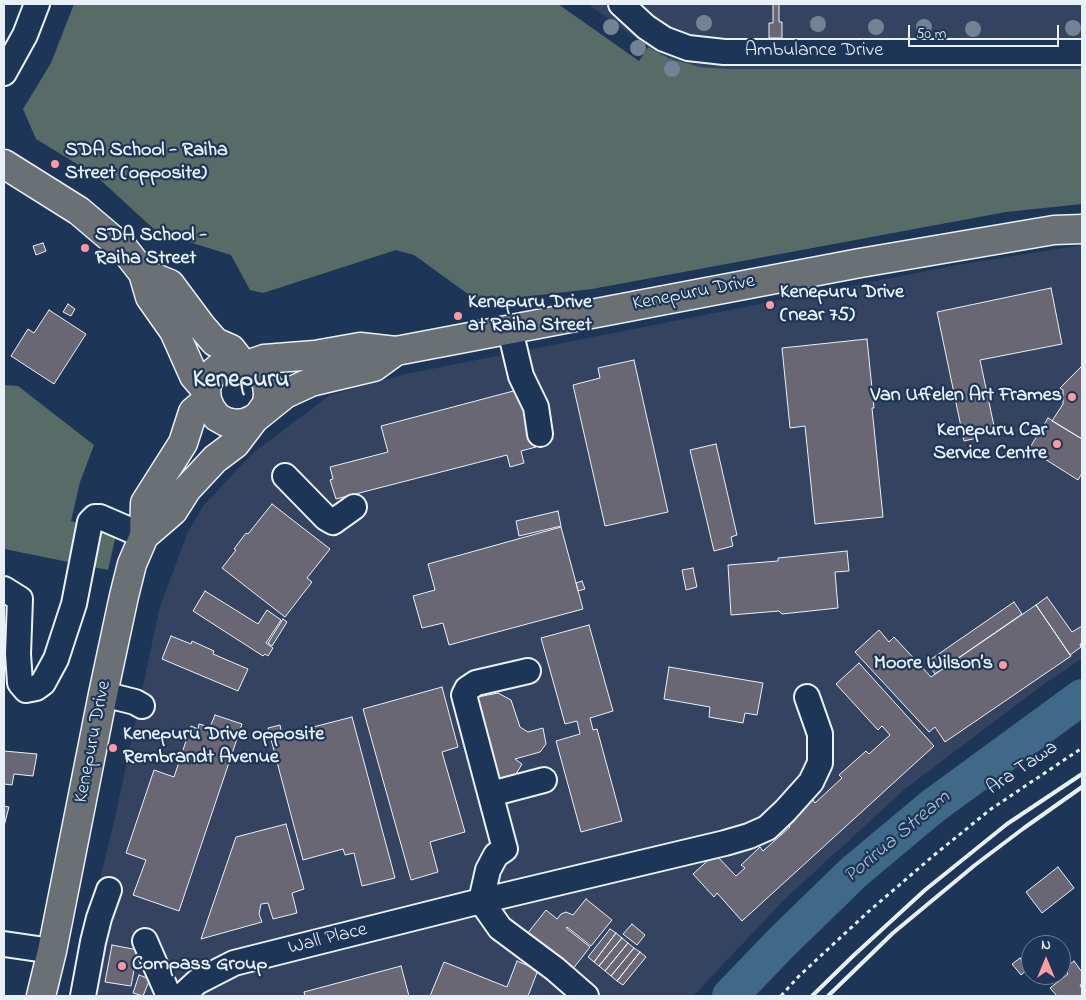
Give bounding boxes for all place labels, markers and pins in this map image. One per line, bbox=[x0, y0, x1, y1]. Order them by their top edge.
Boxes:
place label: SDA School - Raiha Street (opposite) bbox=[65, 140, 228, 187]
marker: SDA School - Raiha Street (opposite) bbox=[49, 158, 61, 170]
place label: SDA School - Raiha Street bbox=[95, 225, 207, 272]
marker: SDA School - Raiha Street bbox=[79, 242, 91, 254]
place label: Kenepuru Drive (near 75) bbox=[780, 282, 904, 329]
place label: Kenepuru Drive at Raiha Street bbox=[468, 292, 592, 339]
marker: Kenepuru Drive (near 75) bbox=[764, 299, 776, 311]
marker: Kenepuru Drive at Raiha Street bbox=[452, 310, 464, 322]
place label: Van Uffelen Art Frames bbox=[871, 385, 1062, 409]
marker: Van Uffelen Art Frames bbox=[1066, 391, 1078, 403]
place label: Kenepuru Car Service Centre bbox=[933, 420, 1047, 467]
marker: Kenepuru Car Service Centre bbox=[1051, 438, 1063, 450]
place label: Moore Wilson’s bbox=[874, 653, 993, 677]
marker: Moore Wilson’s bbox=[997, 659, 1009, 671]
place label: Kenepuru Drive opposite Rembrandt Avenue bbox=[123, 724, 324, 771]
marker: Kenepuru Drive opposite Rembrandt Avenue bbox=[107, 742, 119, 754]
place label: Compass Group bbox=[132, 954, 267, 978]
marker: Compass Group bbox=[116, 960, 128, 972]

